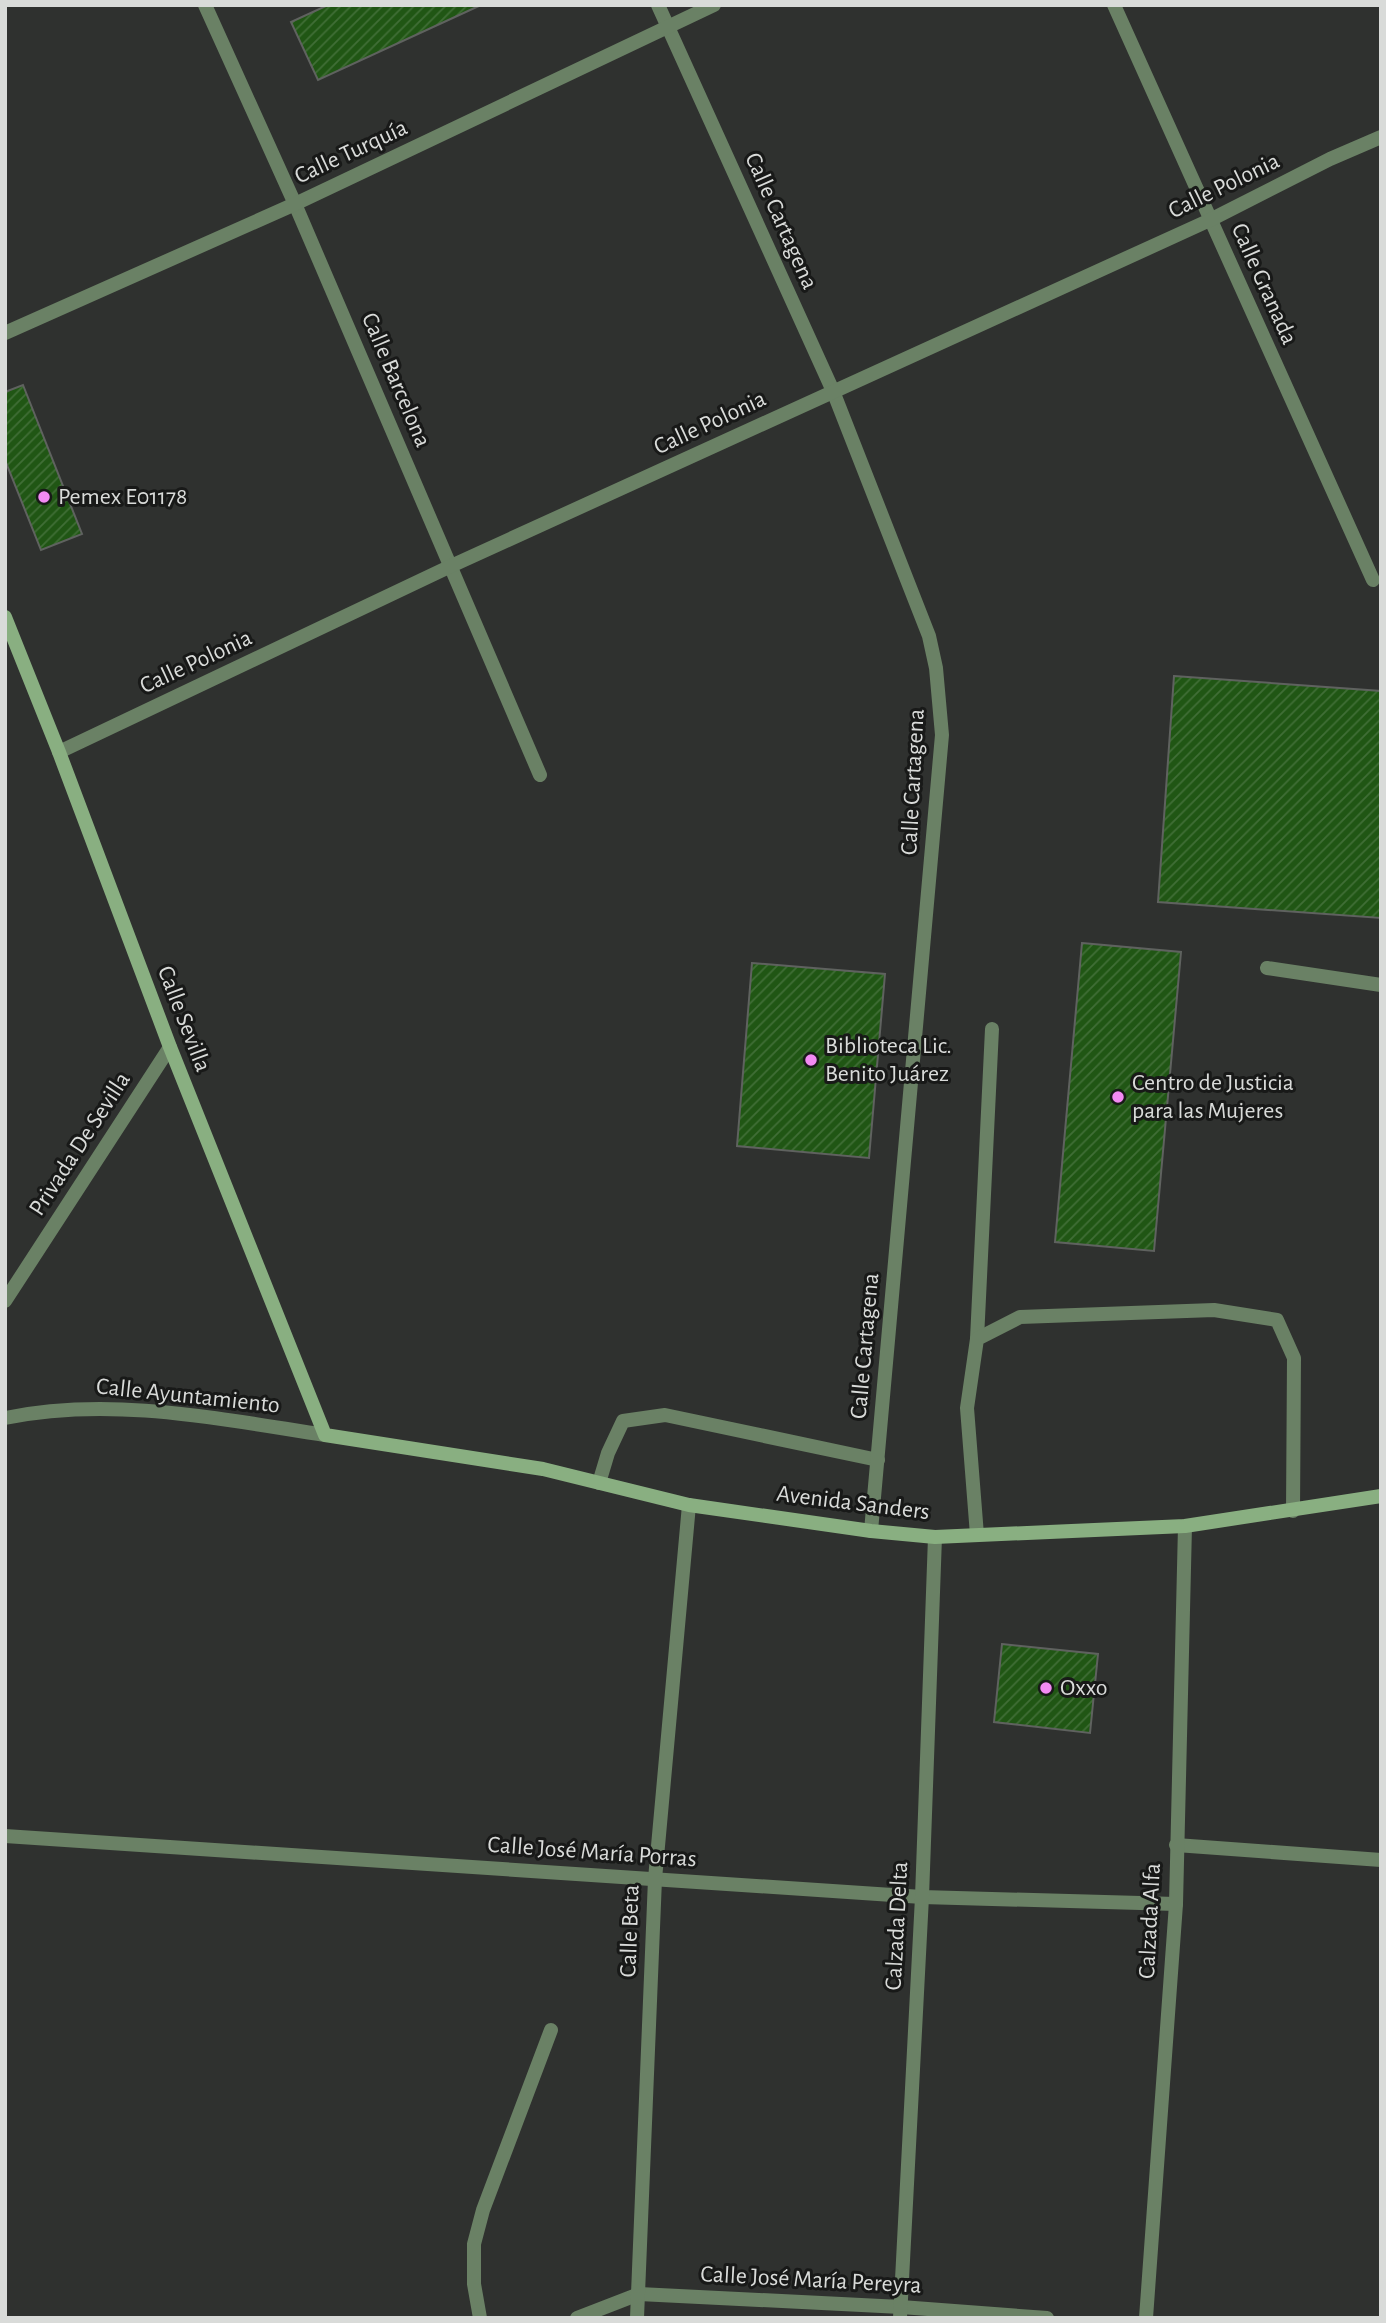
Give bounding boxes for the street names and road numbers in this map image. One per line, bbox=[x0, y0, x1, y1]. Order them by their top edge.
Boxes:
street label: Calle Turquía bbox=[291, 115, 411, 189]
street label: Calle Cartagena bbox=[740, 149, 822, 293]
street label: Calle Polonia bbox=[1165, 149, 1283, 223]
street label: Calle Granada bbox=[1227, 220, 1301, 348]
street label: Calle Barcelona bbox=[357, 309, 435, 451]
street label: Calle Polonia bbox=[650, 387, 770, 459]
street label: Calle Polonia bbox=[136, 626, 256, 698]
street label: Calle Cartagena bbox=[897, 708, 929, 856]
street label: Calle Sevilla bbox=[153, 963, 215, 1075]
street label: Privada De Sevilla bbox=[25, 1068, 135, 1220]
street label: Calle Cartagena bbox=[847, 1272, 883, 1420]
street label: Calle Ayuntamiento bbox=[95, 1374, 281, 1418]
street label: Avenida Sanders bbox=[775, 1482, 931, 1524]
street label: Calle José María Porras bbox=[487, 1833, 697, 1871]
street label: Calzada Delta bbox=[882, 1861, 912, 1991]
street label: Calzada Alfa bbox=[1135, 1863, 1165, 1979]
street label: Calle Beta bbox=[616, 1884, 644, 1978]
street label: Calle José María Pereyra bbox=[700, 2262, 922, 2298]

